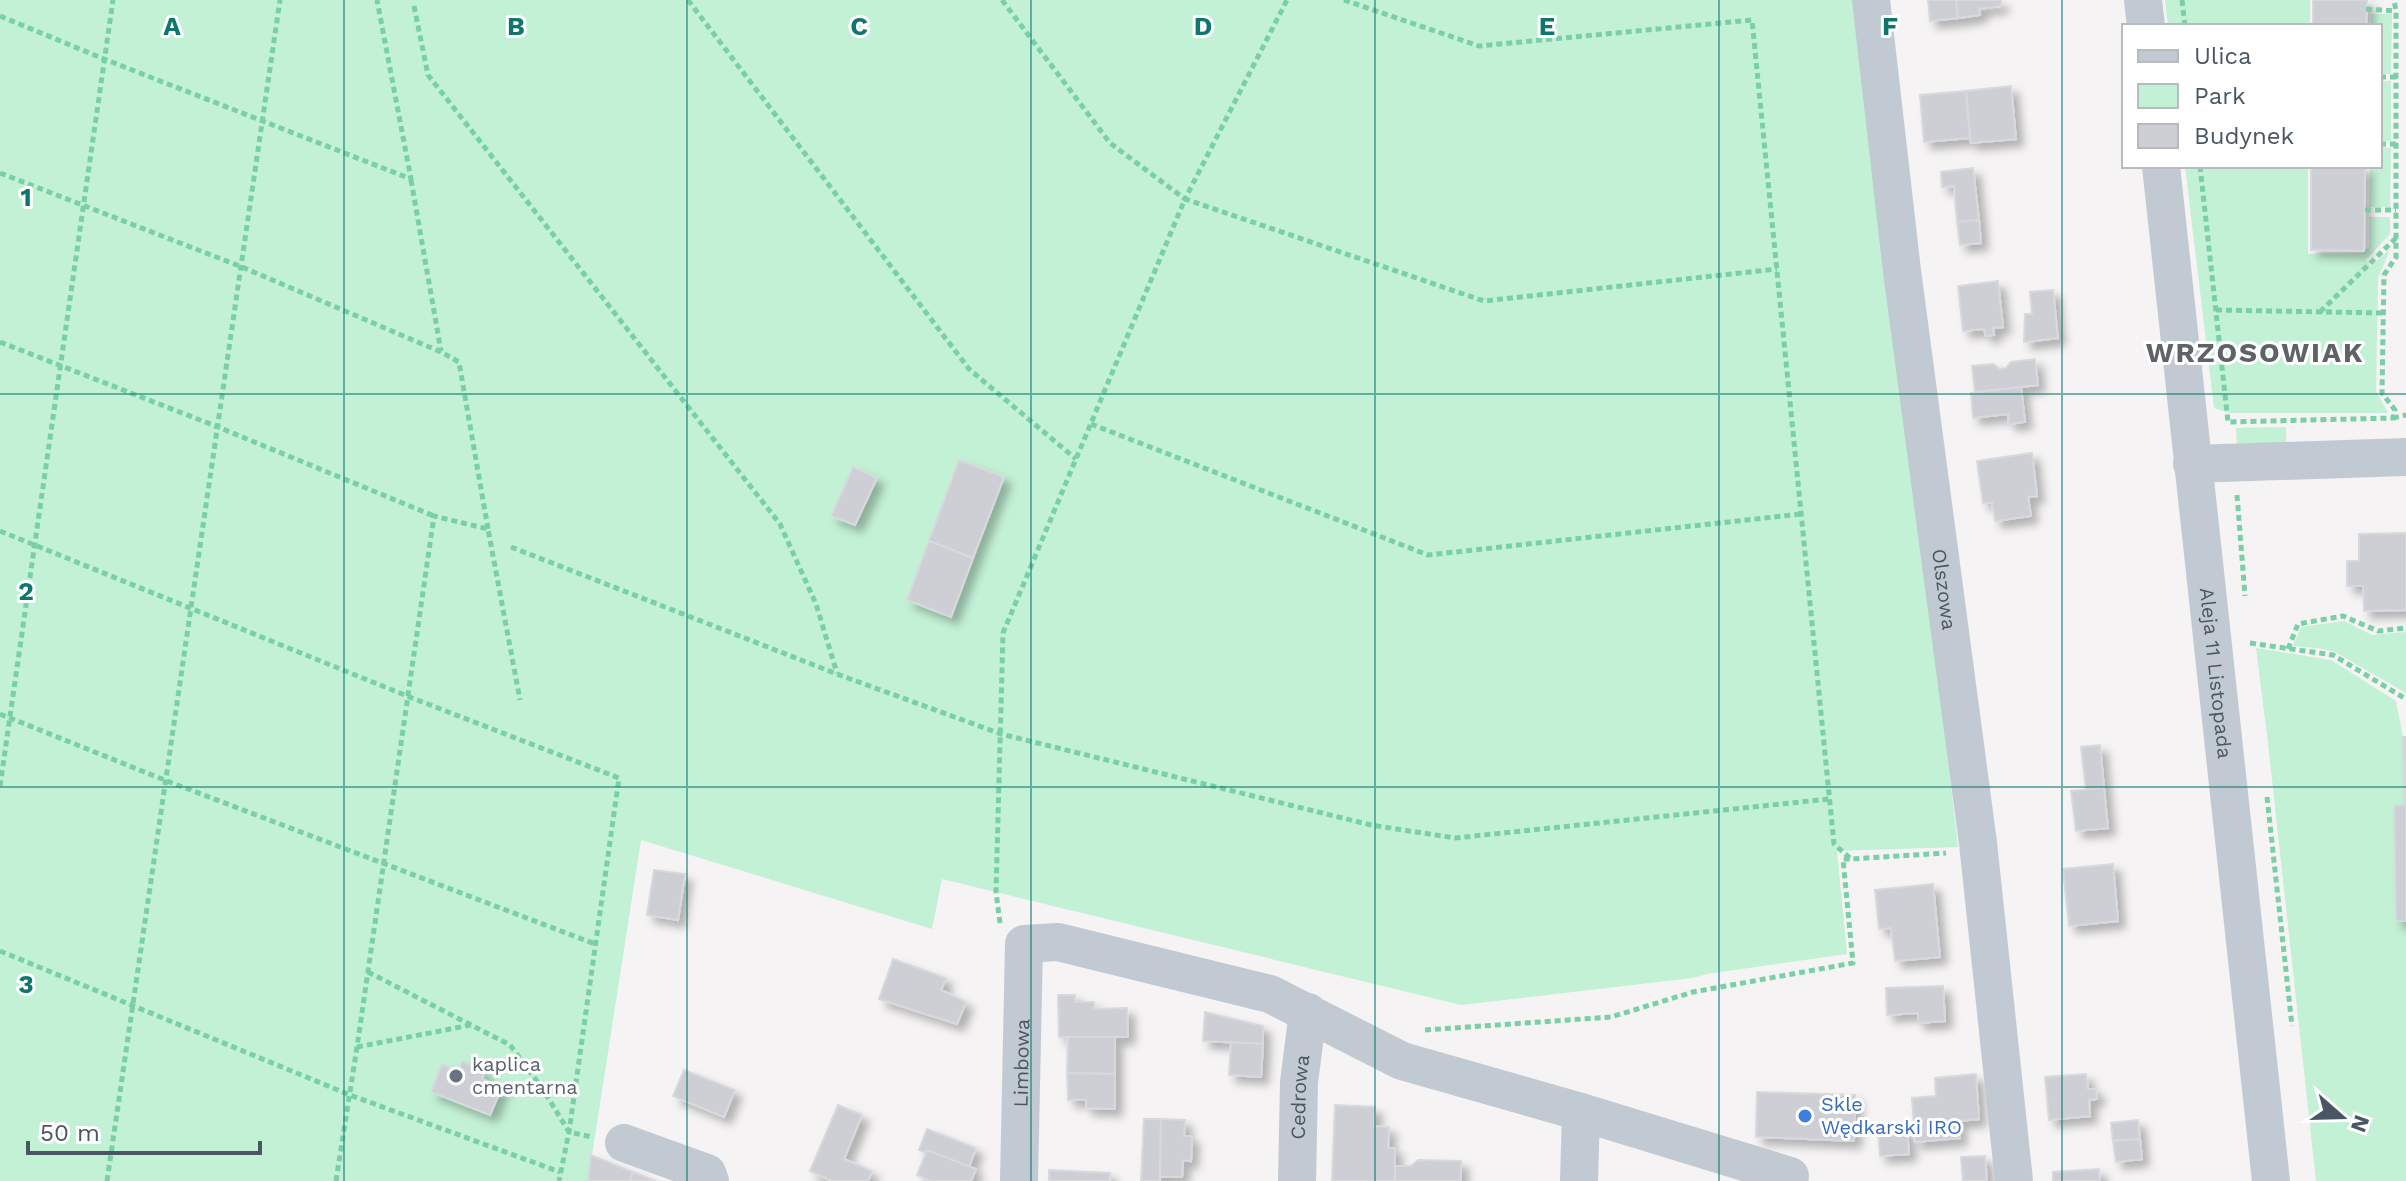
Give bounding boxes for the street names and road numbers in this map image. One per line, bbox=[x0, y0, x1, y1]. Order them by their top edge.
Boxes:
street label: Olszowa bbox=[1927, 547, 1962, 632]
street label: Aleja 11 Listopada bbox=[2195, 586, 2237, 760]
street label: Limbowa bbox=[1009, 1019, 1034, 1107]
street label: Cedrowa bbox=[1286, 1053, 1314, 1140]

